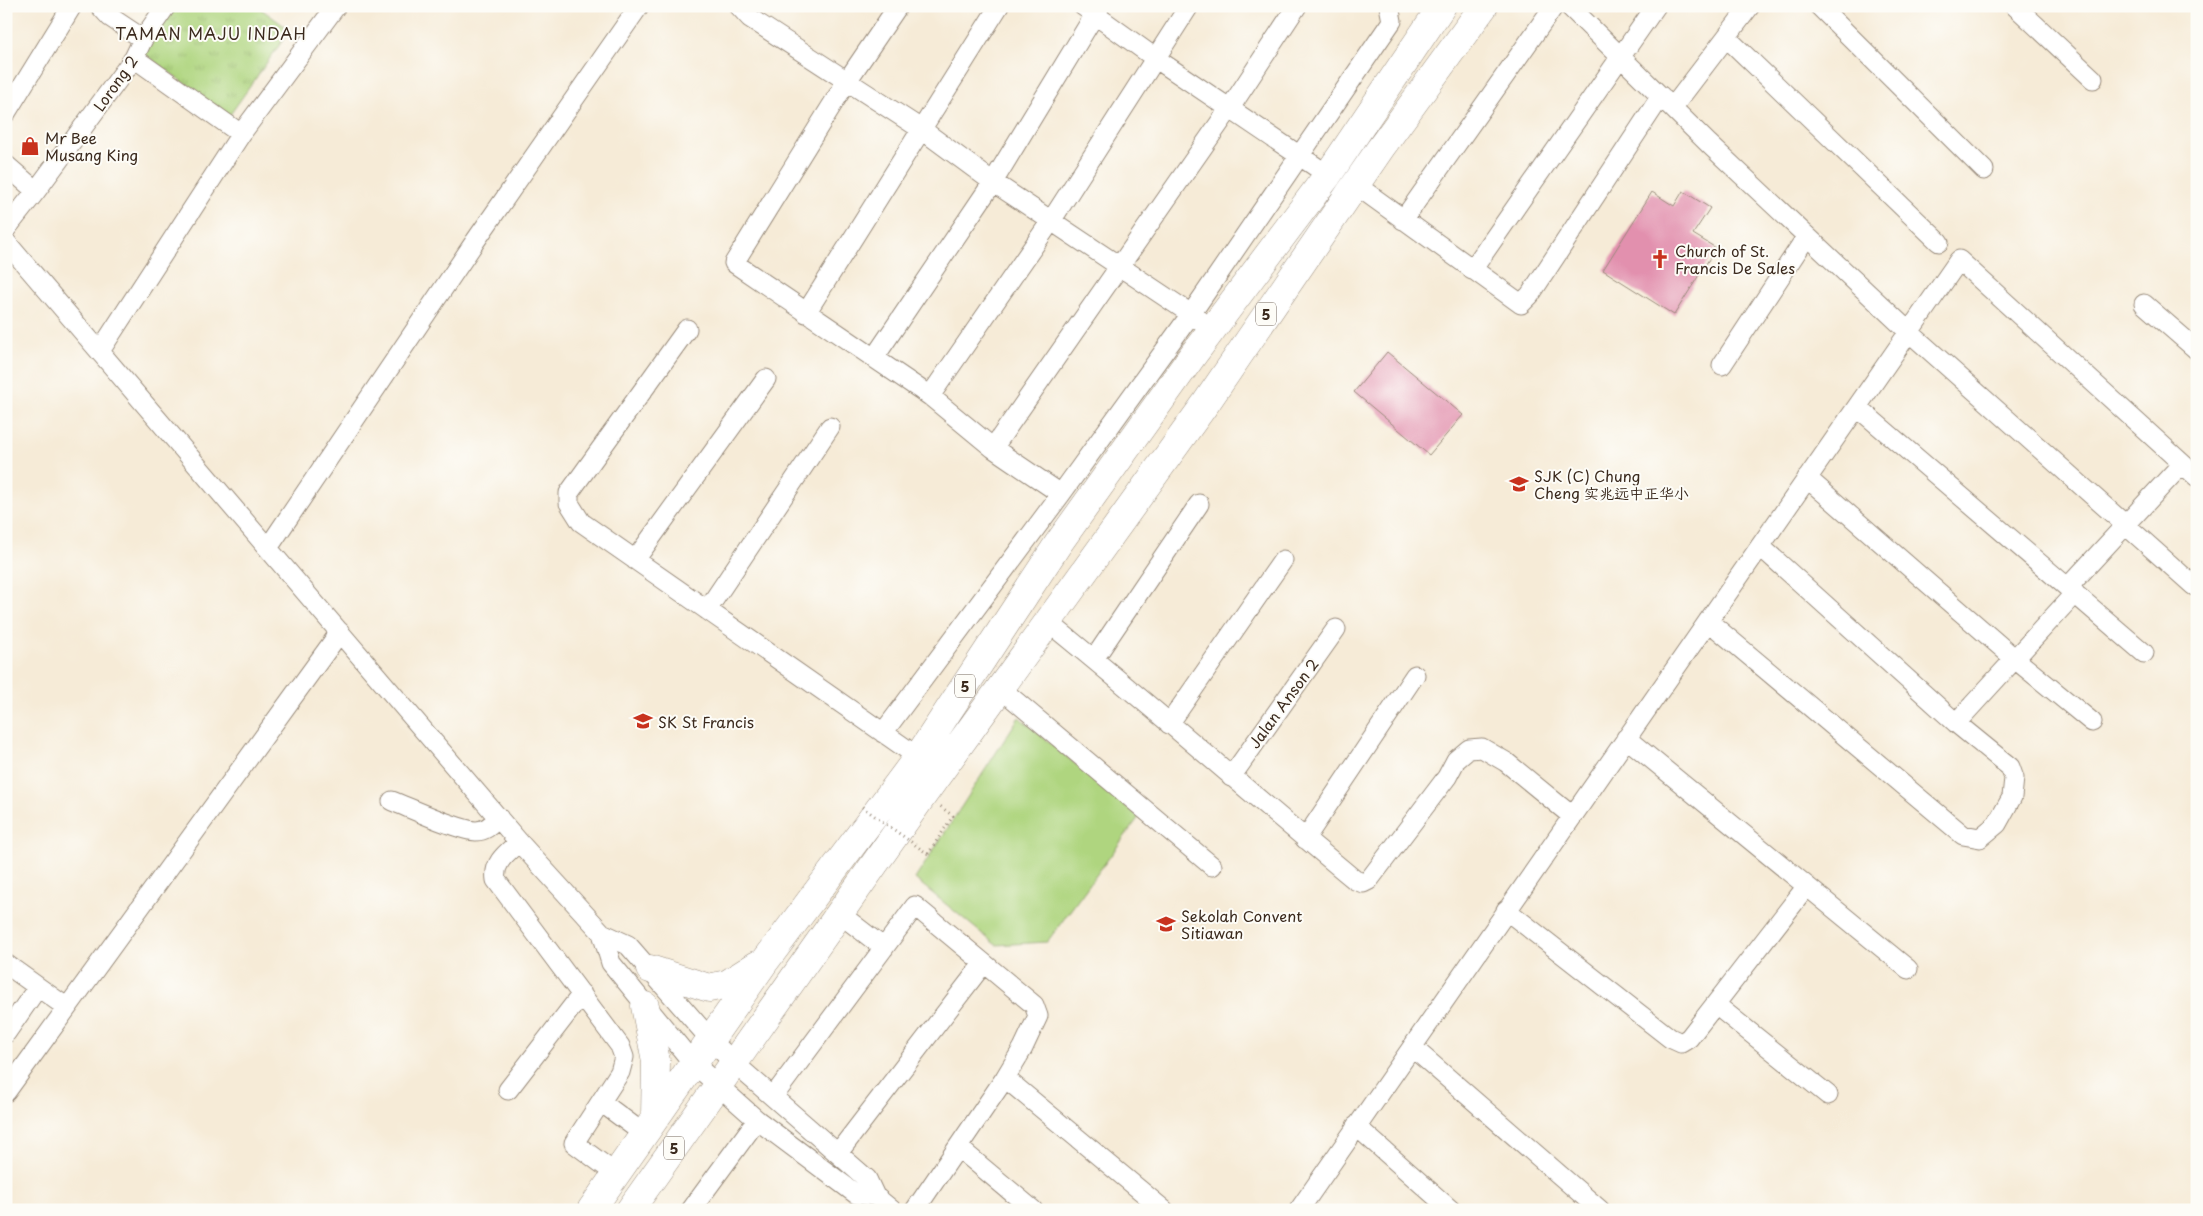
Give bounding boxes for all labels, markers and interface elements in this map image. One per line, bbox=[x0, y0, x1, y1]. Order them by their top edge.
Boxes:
district label: TAMAN MAJU INDAH bbox=[115, 21, 307, 45]
street label: Lorong 2 bbox=[87, 50, 143, 116]
place label: Mr Bee Musang King bbox=[45, 126, 138, 166]
shop icon: Mr Bee Musang King bbox=[19, 135, 41, 157]
place label: Church of St. Francis De Sales bbox=[1675, 239, 1795, 279]
church icon: Church of St. Francis De Sales bbox=[1649, 248, 1671, 270]
road number: 5 bbox=[1256, 302, 1276, 326]
place label: SJK (C) Chung Cheng 实兆远中正华小 bbox=[1534, 464, 1689, 504]
school or university icon: SJK (C) Chung Cheng 实兆远中正华小 bbox=[1508, 473, 1530, 495]
street label: Jalan Anson 2 bbox=[1242, 653, 1324, 753]
road number: 5 bbox=[955, 674, 975, 698]
school or university icon: SK St Francis bbox=[632, 710, 654, 732]
place label: SK St Francis bbox=[658, 710, 754, 733]
place label: Sekolah Convent Sitiawan bbox=[1181, 904, 1302, 944]
school or university icon: Sekolah Convent Sitiawan bbox=[1155, 913, 1177, 935]
road number: 5 bbox=[664, 1136, 684, 1160]

